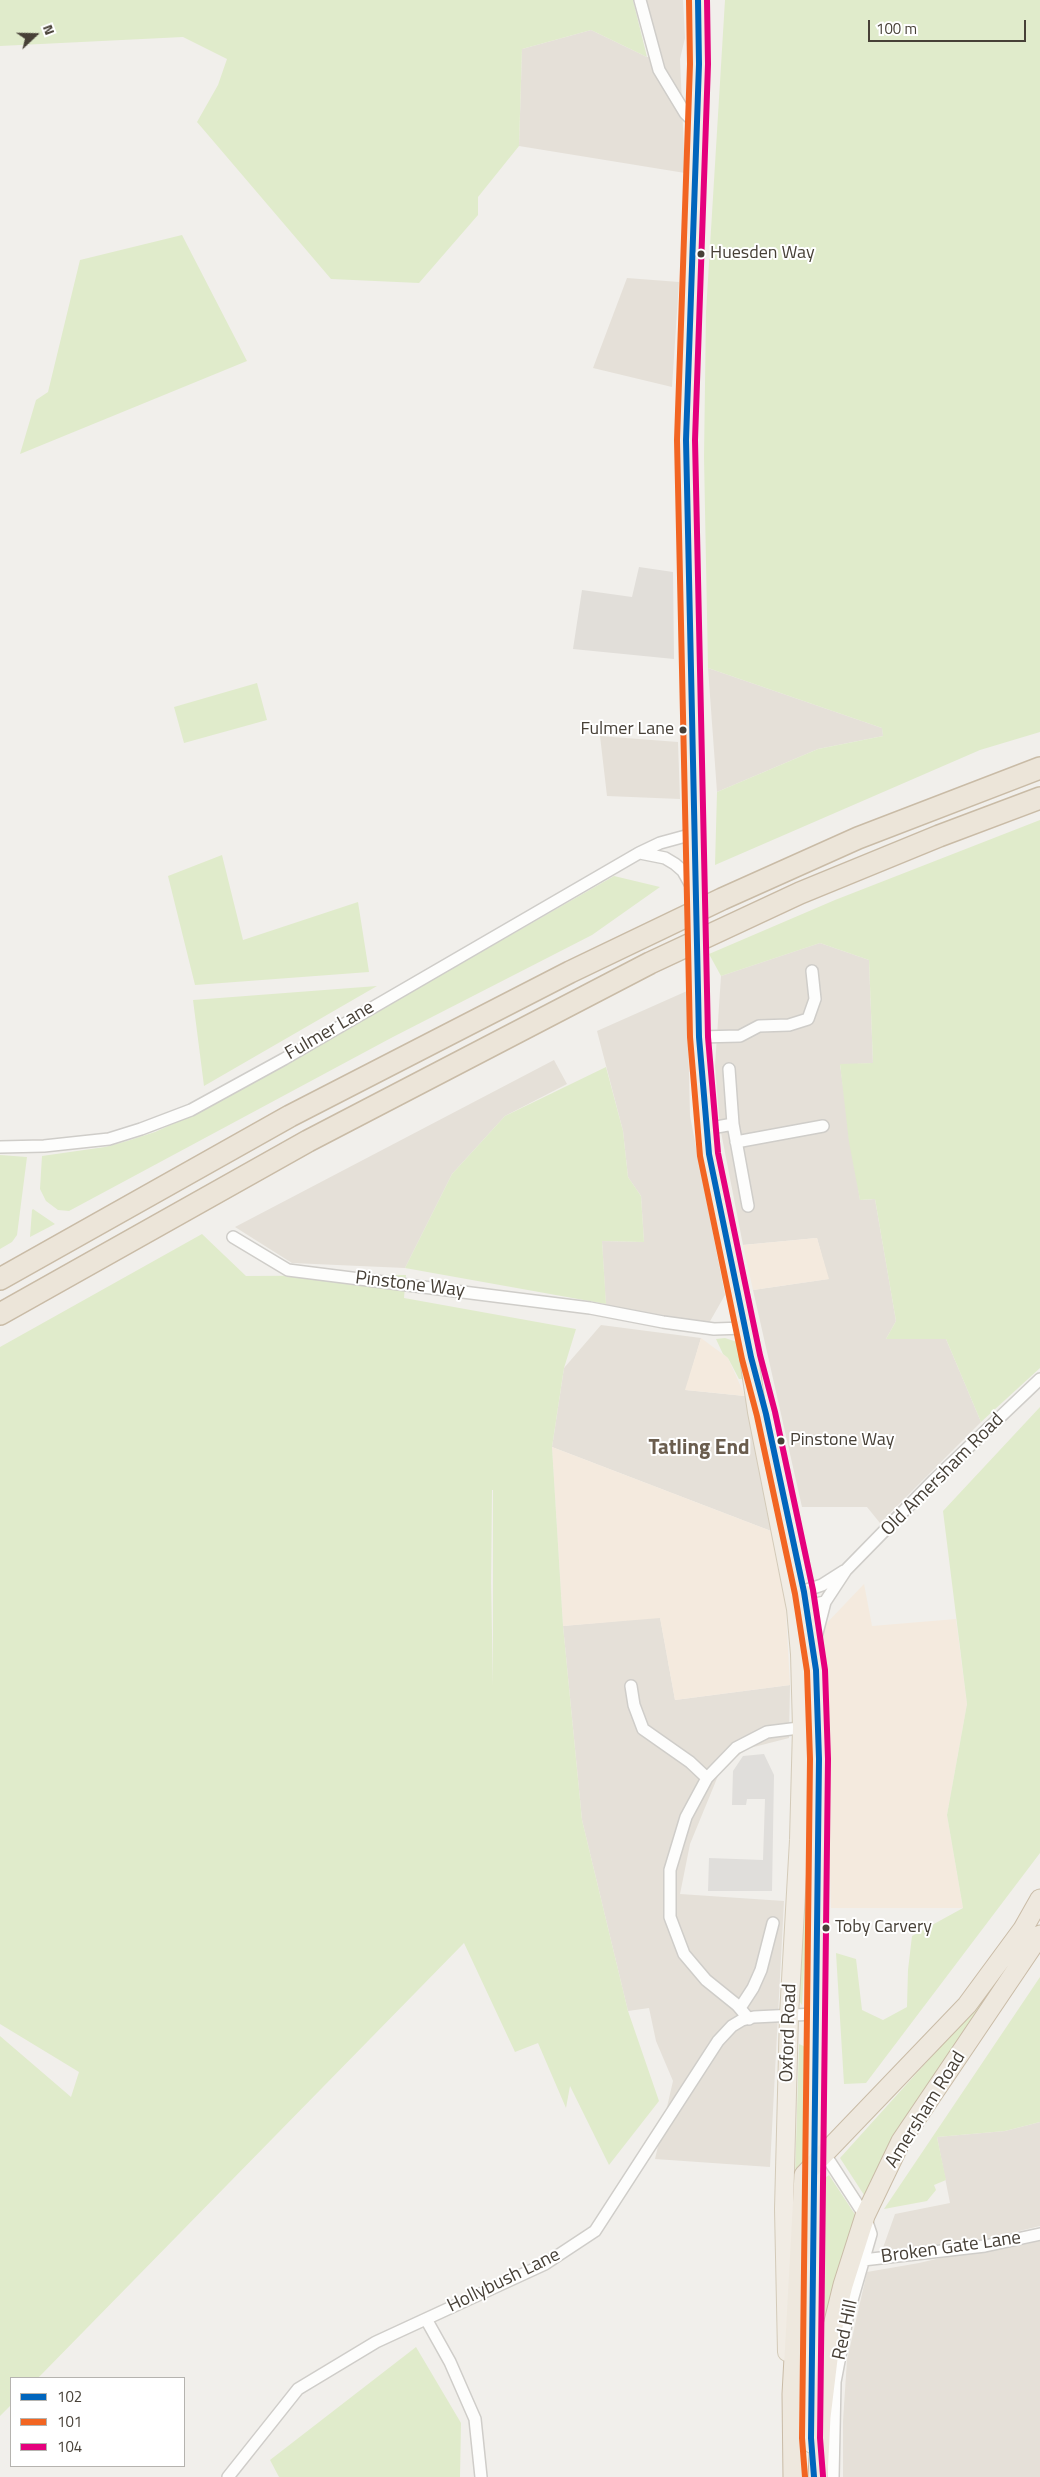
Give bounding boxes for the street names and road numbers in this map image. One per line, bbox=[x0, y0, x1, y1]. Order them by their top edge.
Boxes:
street label: Fulmer Lane bbox=[282, 996, 378, 1066]
street label: Pinstone Way bbox=[354, 1267, 466, 1303]
street label: Old Amersham Road bbox=[877, 1409, 1009, 1541]
street label: Oxford Road bbox=[776, 1983, 802, 2083]
street label: Amersham Road bbox=[881, 2048, 971, 2172]
street label: Broken Gate Lane bbox=[880, 2227, 1022, 2269]
street label: Hollybush Lane bbox=[444, 2244, 564, 2318]
street label: Red Hill bbox=[828, 2298, 864, 2362]

